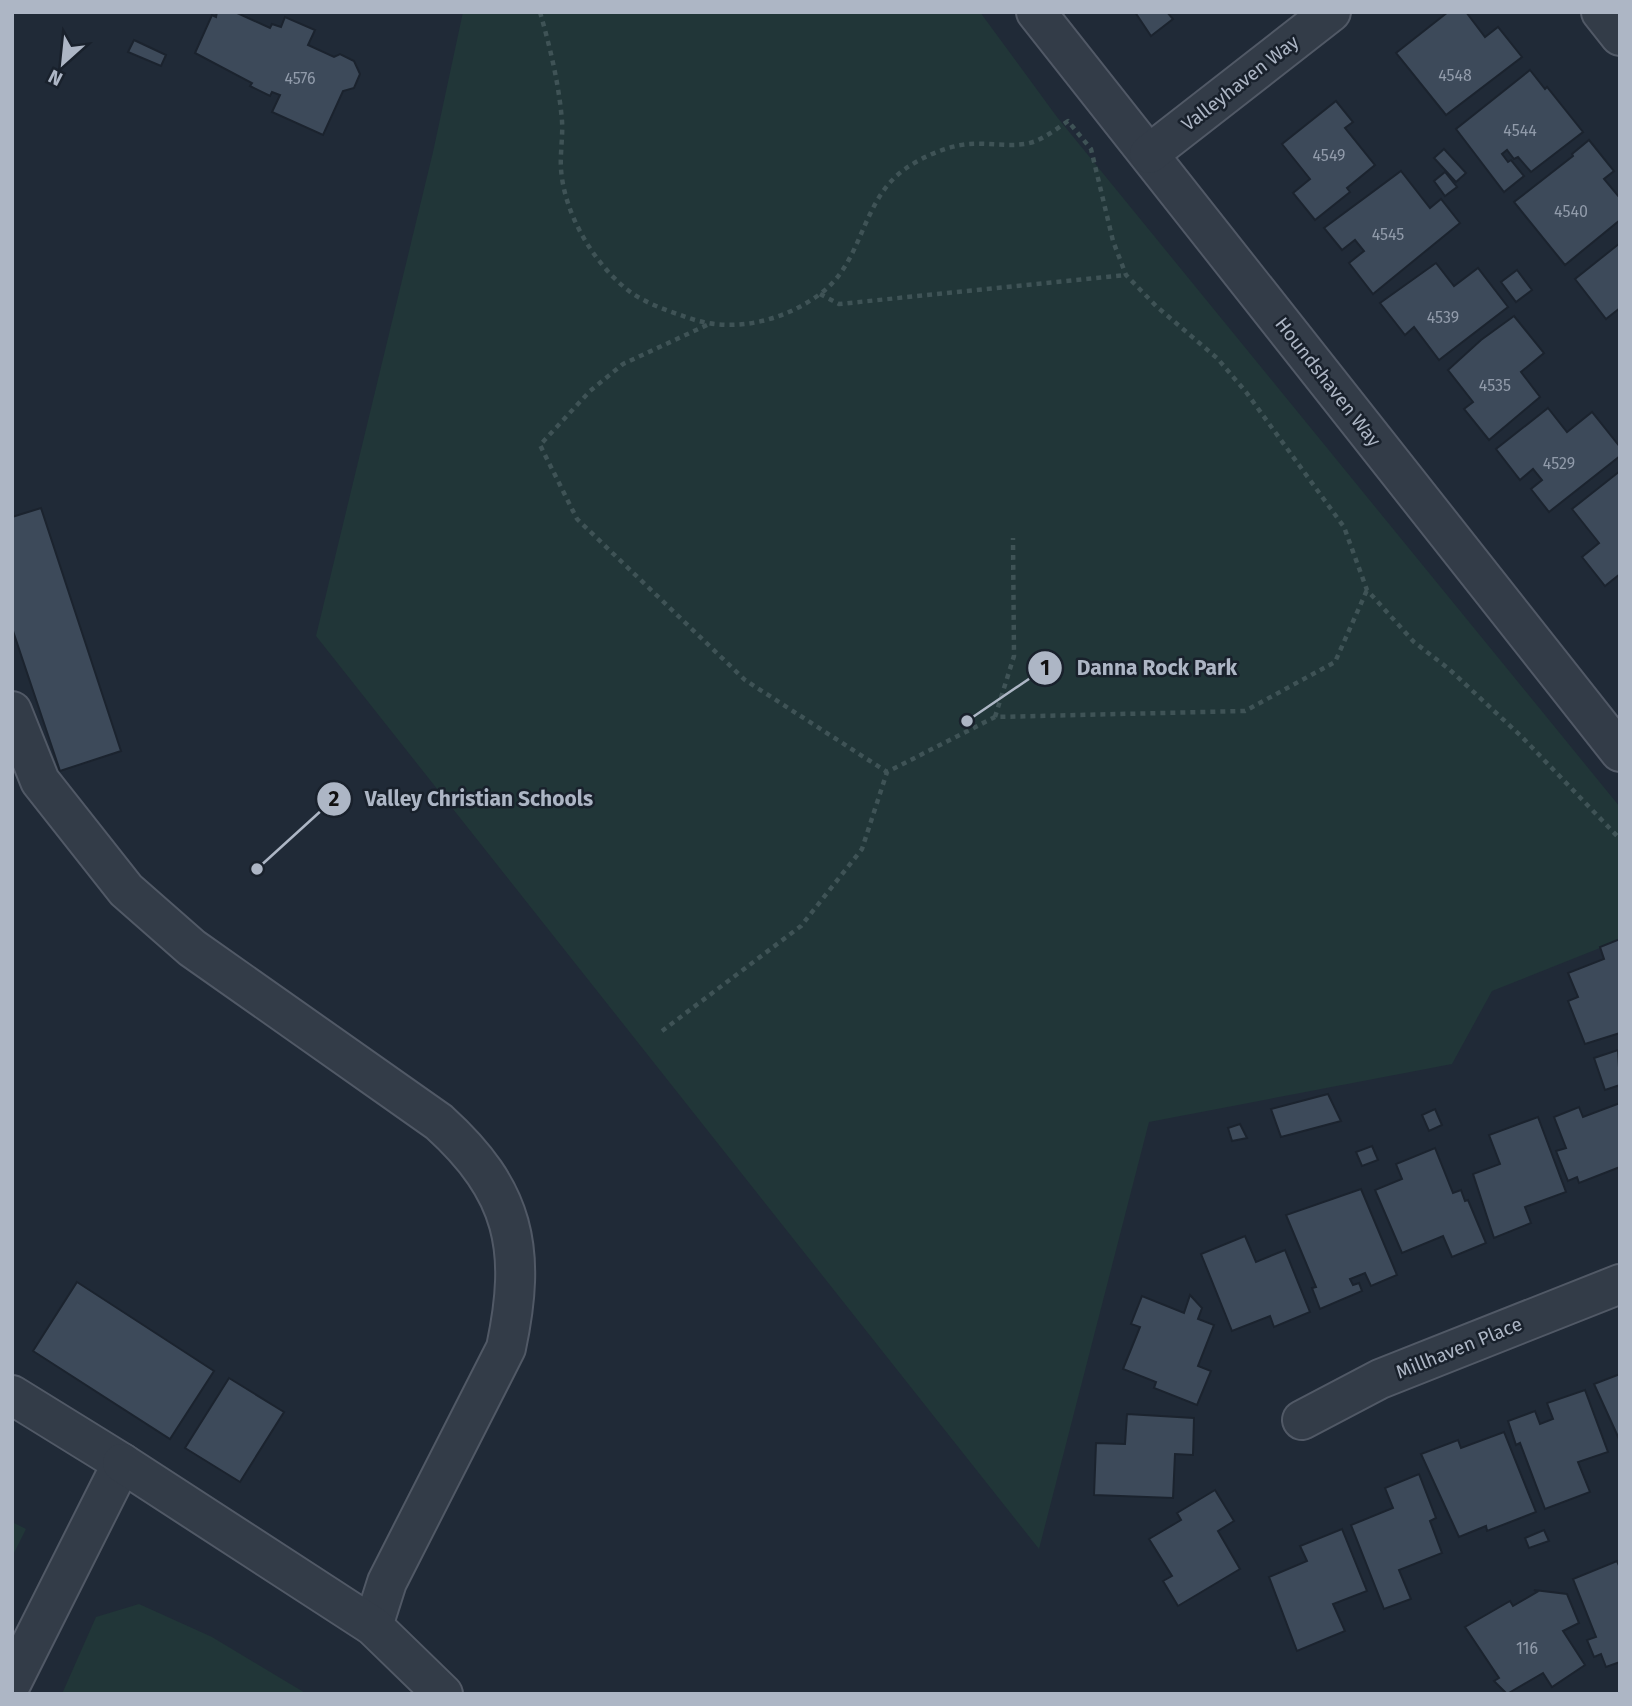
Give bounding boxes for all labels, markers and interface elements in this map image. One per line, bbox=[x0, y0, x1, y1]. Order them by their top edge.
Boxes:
north arrow bbox=[28, 28, 98, 98]
street label: Valleyhaven Way bbox=[1177, 30, 1304, 136]
text: N bbox=[45, 65, 66, 91]
house number: 4548 bbox=[1438, 66, 1472, 85]
house number: 4576 bbox=[284, 69, 316, 88]
house number: 4544 bbox=[1503, 121, 1537, 140]
house number: 4549 bbox=[1313, 146, 1345, 165]
house number: 4540 bbox=[1554, 202, 1588, 221]
house number: 4545 bbox=[1372, 225, 1404, 244]
house number: 4539 bbox=[1427, 308, 1459, 327]
street label: Houndshaven Way bbox=[1270, 313, 1386, 452]
house number: 4535 bbox=[1479, 376, 1511, 395]
house number: 4529 bbox=[1543, 454, 1575, 473]
callout: Danna Rock Park bbox=[1028, 647, 1251, 689]
text: 1 bbox=[1040, 655, 1050, 681]
text: Danna Rock Park bbox=[1077, 655, 1238, 681]
callout: Valley Christian Schools bbox=[316, 778, 608, 820]
text: 2 bbox=[329, 786, 340, 812]
text: Valley Christian Schools bbox=[364, 786, 593, 812]
street label: Millhaven Place bbox=[1393, 1312, 1525, 1384]
house number: 116 bbox=[1516, 1639, 1538, 1658]

